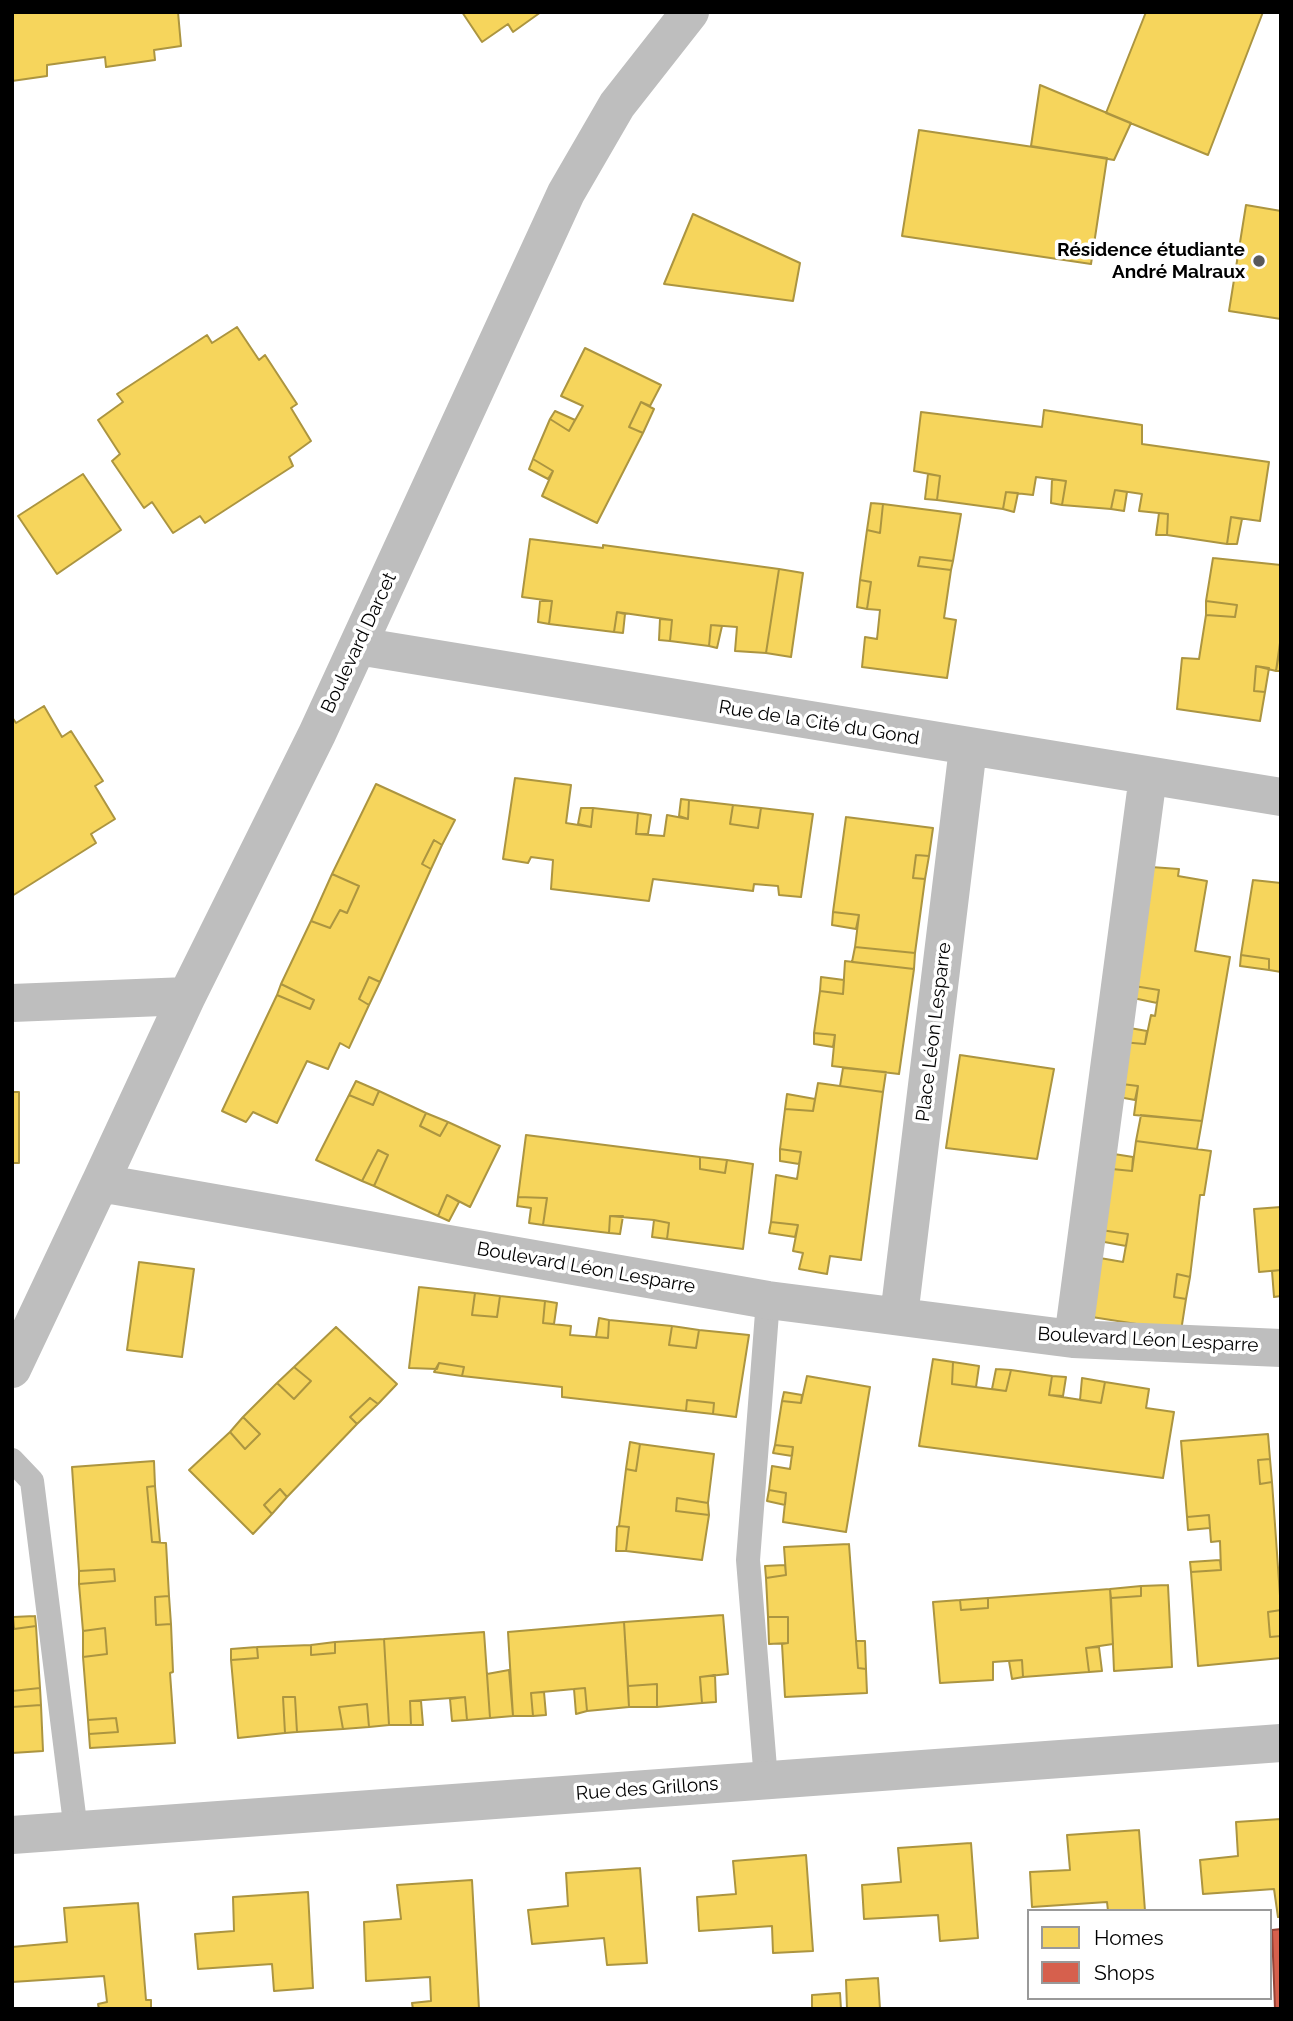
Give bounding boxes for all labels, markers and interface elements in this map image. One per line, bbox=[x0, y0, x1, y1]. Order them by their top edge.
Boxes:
place label: Résidence étudiante André Malraux bbox=[1057, 239, 1245, 283]
marker: Résidence étudiante André Malraux bbox=[1251, 253, 1267, 269]
street label: Boulevard Darcet bbox=[316, 569, 402, 717]
street label: Rue de la Cité du Gond bbox=[717, 696, 921, 750]
street label: Place Léon Lesparre bbox=[912, 941, 956, 1123]
street label: Boulevard Léon Lesparre bbox=[475, 1238, 697, 1298]
street label: Boulevard Léon Lesparre bbox=[1037, 1323, 1259, 1357]
street label: Rue des Grillons bbox=[575, 1773, 719, 1805]
legend bbox=[1027, 1909, 1272, 2000]
text: Homes bbox=[1094, 1925, 1164, 1950]
text: Shops bbox=[1094, 1960, 1155, 1985]

